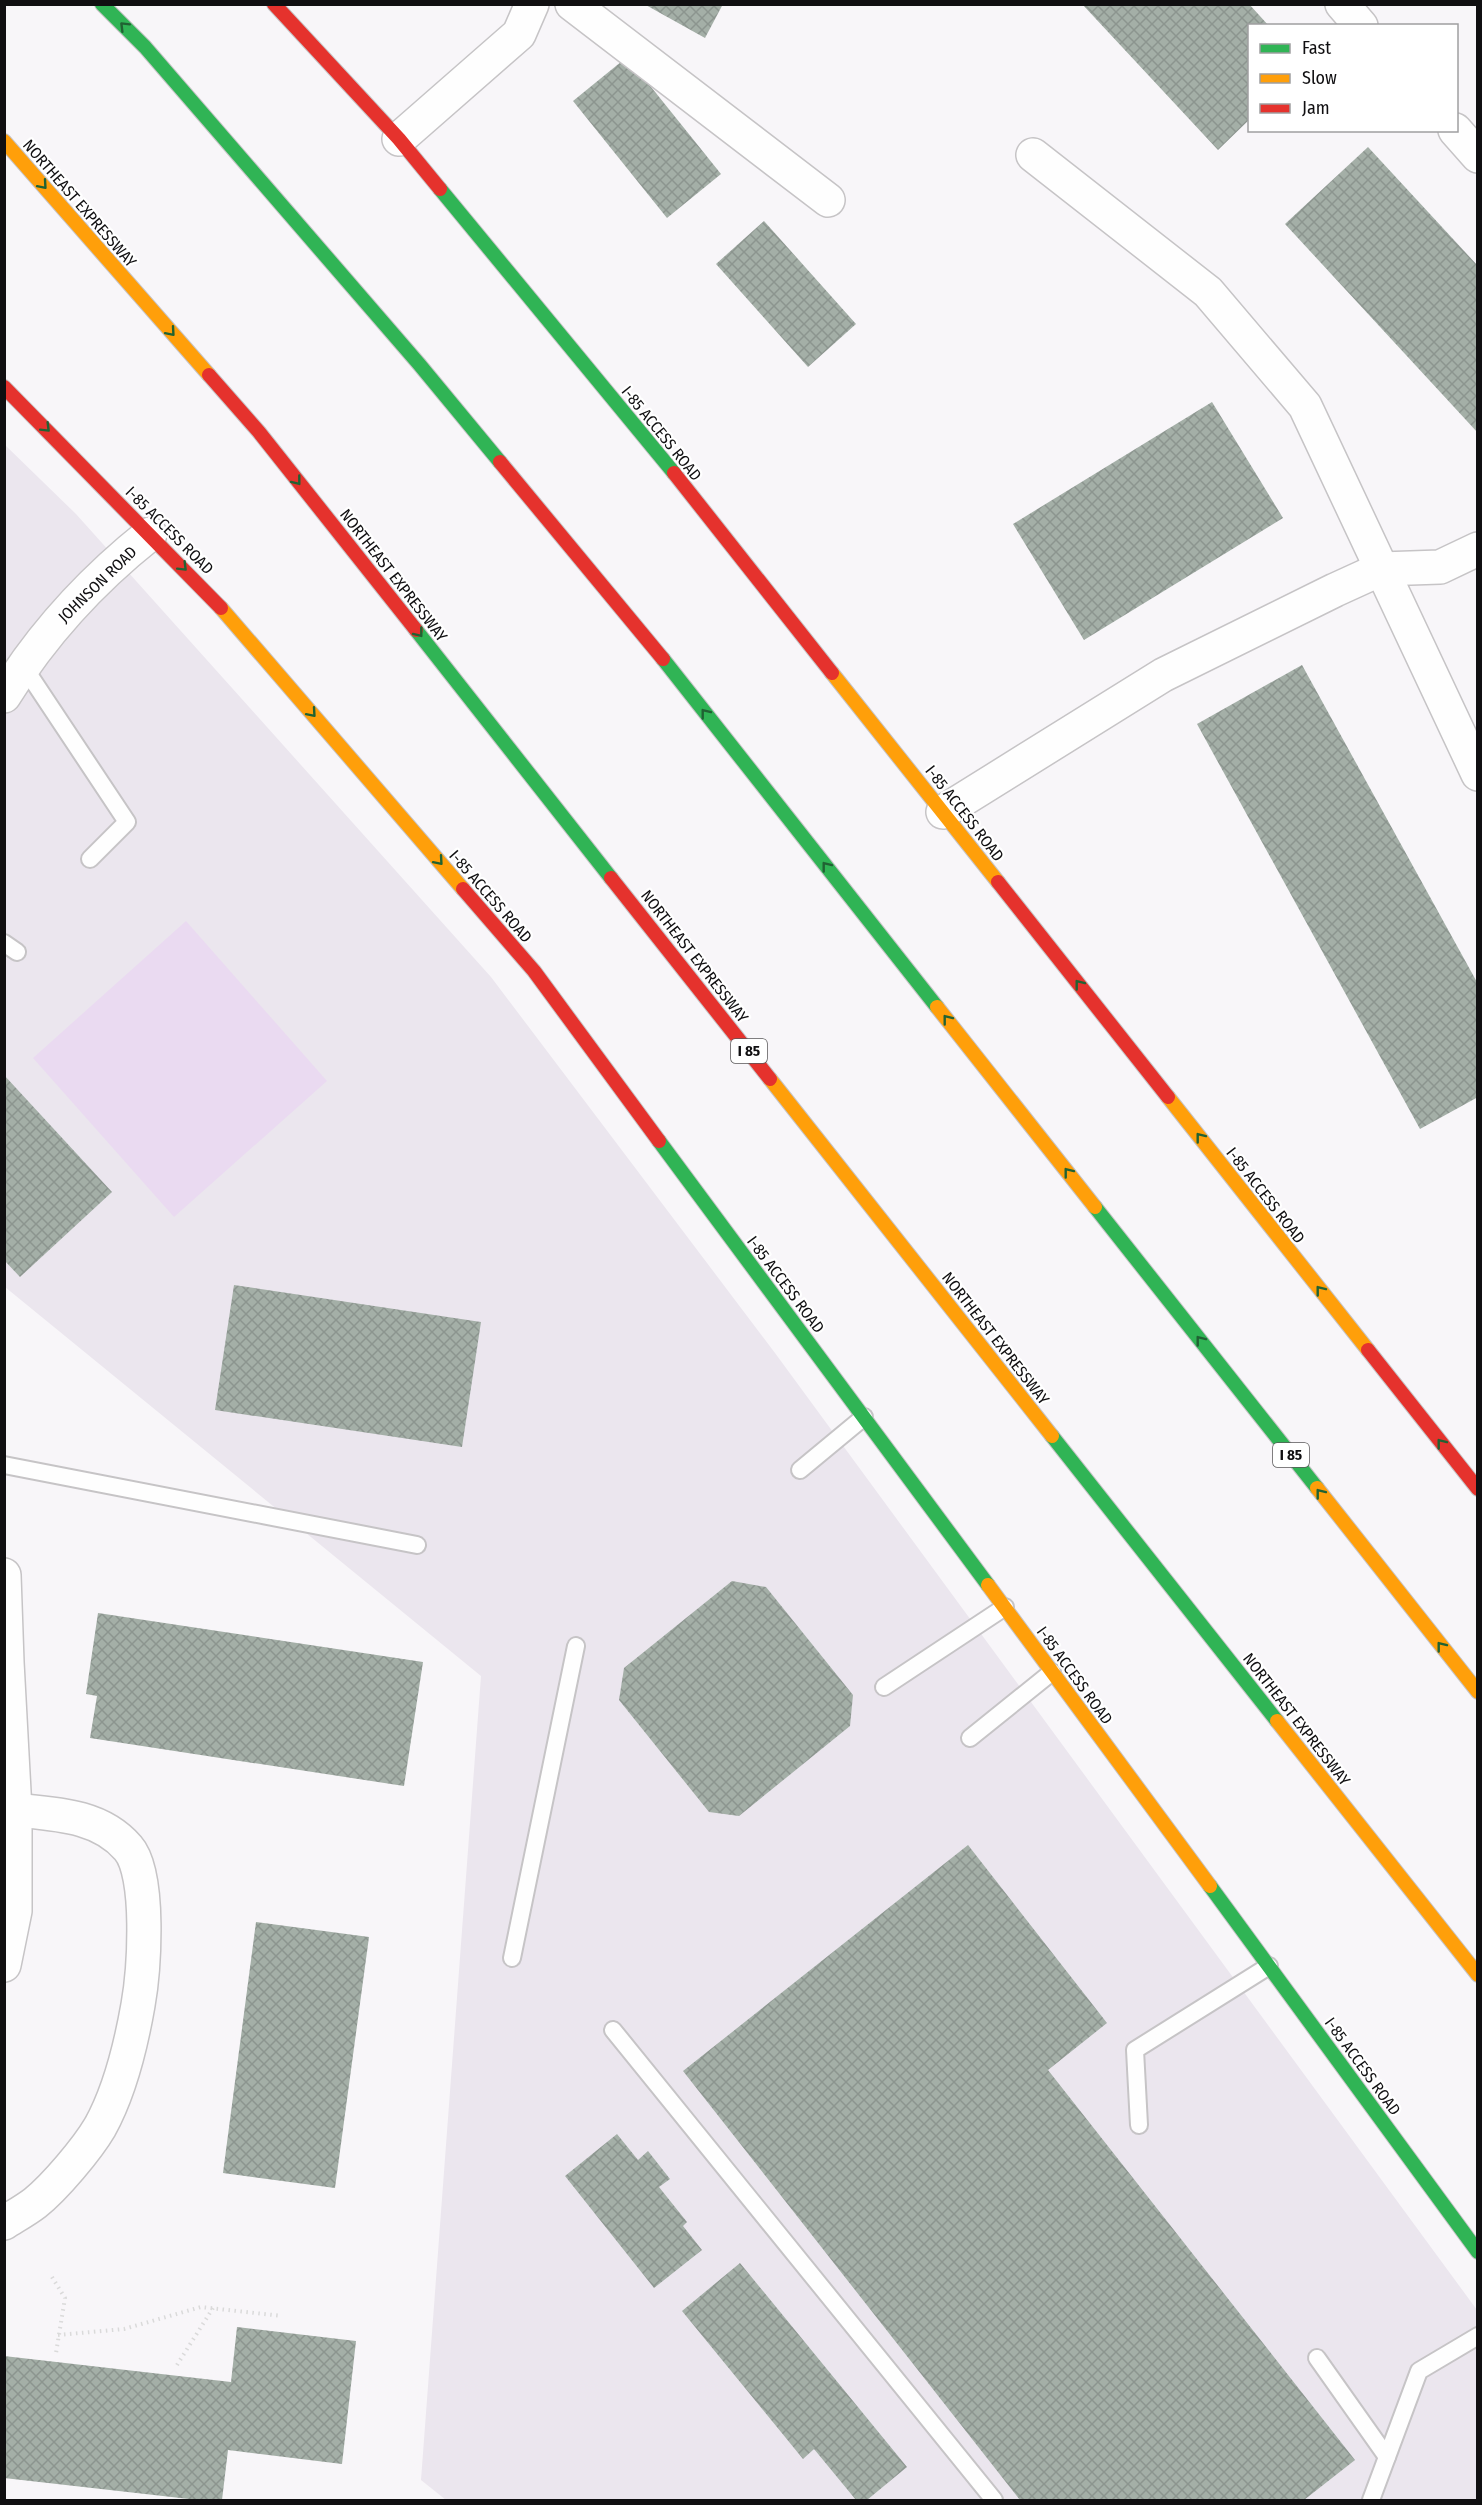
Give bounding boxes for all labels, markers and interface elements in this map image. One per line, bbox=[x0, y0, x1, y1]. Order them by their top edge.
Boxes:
one-way arrow bbox=[120, 22, 131, 33]
legend bbox=[1248, 24, 1458, 132]
text: Fast bbox=[1302, 37, 1331, 59]
text: Slow bbox=[1302, 67, 1337, 89]
text: Jam bbox=[1302, 97, 1330, 119]
street label: NORTHEAST EXPRESSWAY bbox=[19, 136, 140, 271]
one-way arrow bbox=[36, 178, 47, 189]
one-way arrow bbox=[164, 325, 175, 336]
street label: I-85 ACCESS ROAD bbox=[618, 382, 706, 485]
one-way arrow bbox=[38, 421, 49, 432]
one-way arrow bbox=[290, 474, 301, 485]
street label: I-85 ACCESS ROAD bbox=[122, 482, 218, 578]
street label: NORTHEAST EXPRESSWAY bbox=[336, 505, 451, 645]
street label: JOHNSON ROAD bbox=[54, 542, 140, 626]
one-way arrow bbox=[175, 559, 186, 570]
one-way arrow bbox=[411, 627, 422, 638]
one-way arrow bbox=[305, 706, 316, 717]
one-way arrow bbox=[702, 709, 713, 720]
street label: I-85 ACCESS ROAD bbox=[921, 762, 1008, 865]
street label: I-85 ACCESS ROAD bbox=[445, 846, 536, 946]
one-way arrow bbox=[432, 854, 443, 865]
one-way arrow bbox=[822, 862, 833, 873]
street label: NORTHEAST EXPRESSWAY bbox=[637, 886, 752, 1026]
one-way arrow bbox=[1075, 979, 1086, 990]
one-way arrow bbox=[943, 1015, 954, 1026]
road number: I 85 bbox=[731, 1039, 767, 1063]
one-way arrow bbox=[1196, 1132, 1207, 1143]
street label: I-85 ACCESS ROAD bbox=[1222, 1144, 1309, 1247]
one-way arrow bbox=[1064, 1168, 1075, 1179]
street label: I-85 ACCESS ROAD bbox=[743, 1232, 828, 1336]
street label: NORTHEAST EXPRESSWAY bbox=[938, 1268, 1053, 1408]
one-way arrow bbox=[1317, 1285, 1328, 1296]
one-way arrow bbox=[1196, 1335, 1207, 1346]
one-way arrow bbox=[1438, 1439, 1449, 1450]
road number: I 85 bbox=[1273, 1443, 1309, 1467]
one-way arrow bbox=[1317, 1489, 1328, 1500]
street label: I-85 ACCESS ROAD bbox=[1033, 1623, 1116, 1728]
one-way arrow bbox=[1438, 1642, 1449, 1653]
street label: NORTHEAST EXPRESSWAY bbox=[1239, 1649, 1354, 1789]
street label: I-85 ACCESS ROAD bbox=[1321, 2014, 1404, 2119]

